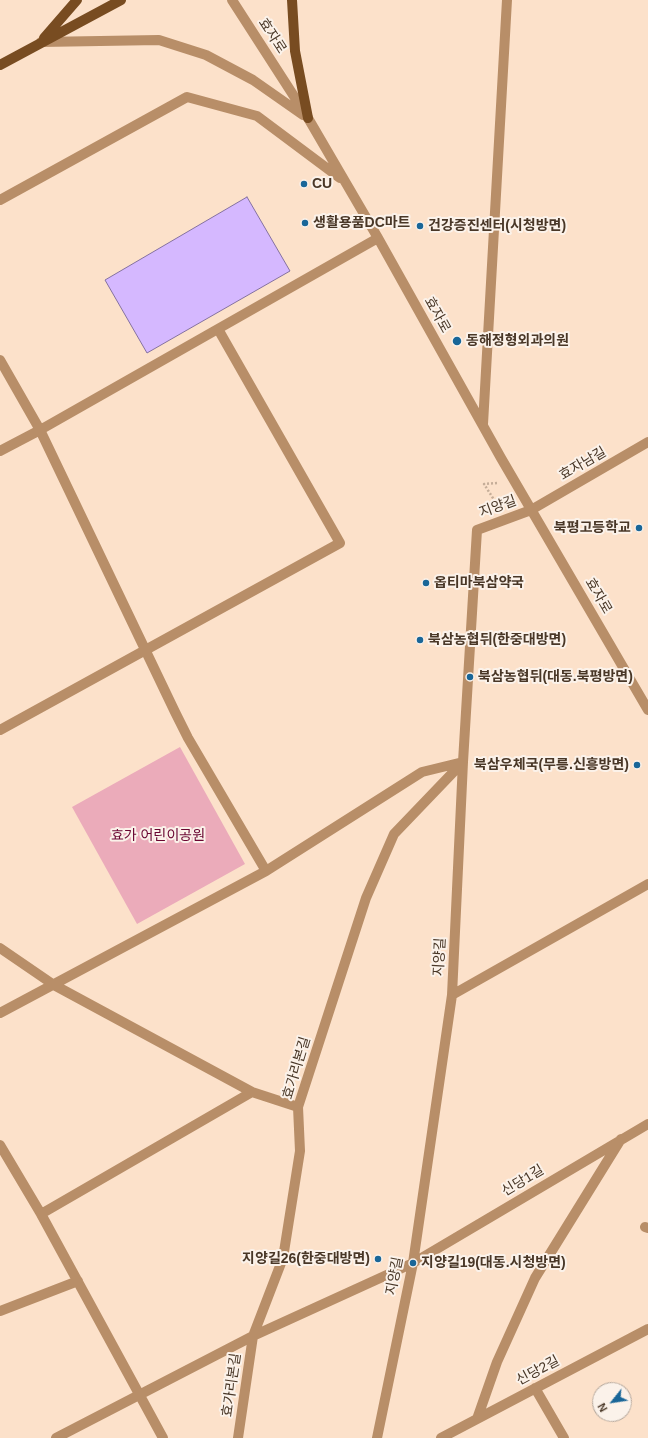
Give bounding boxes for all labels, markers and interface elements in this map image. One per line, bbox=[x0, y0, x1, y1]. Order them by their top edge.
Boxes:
street label: 효자로 bbox=[254, 15, 290, 57]
place label: CU bbox=[312, 176, 332, 192]
marker: CU bbox=[299, 179, 309, 189]
place label: 생활용품DC마트 bbox=[313, 215, 411, 231]
marker: 생활용품DC마트 bbox=[300, 218, 310, 228]
place label: 건강증진센터(시청방면) bbox=[428, 218, 566, 234]
marker: 건강증진센터(시청방면) bbox=[415, 221, 425, 231]
street label: 효자로 bbox=[420, 294, 454, 336]
place label: 동해정형외과의원 bbox=[466, 333, 569, 349]
marker: 동해정형외과의원 bbox=[451, 335, 463, 347]
street label: 효자남길 bbox=[556, 444, 610, 484]
street label: 지양길 bbox=[477, 492, 519, 522]
place label: 북평고등학교 bbox=[554, 520, 631, 536]
marker: 북평고등학교 bbox=[634, 523, 644, 533]
place label: 옵티마북삼약국 bbox=[434, 575, 524, 591]
street label: 효자로 bbox=[581, 575, 615, 617]
marker: 옵티마북삼약국 bbox=[421, 578, 431, 588]
place label: 북삼농협뒤(한중대방면) bbox=[428, 632, 566, 648]
marker: 북삼농협뒤(한중대방면) bbox=[415, 635, 425, 645]
place label: 북삼농협뒤(대동.북평방면) bbox=[478, 669, 633, 685]
marker: 북삼농협뒤(대동.북평방면) bbox=[465, 672, 475, 682]
place label: 북삼우체국(무릉.신흥방면) bbox=[474, 757, 629, 773]
marker: 북삼우체국(무릉.신흥방면) bbox=[632, 760, 642, 770]
park label: 효가 어린이공원 bbox=[111, 828, 205, 844]
street label: 지양길 bbox=[431, 937, 449, 977]
street label: 효가리본길 bbox=[280, 1035, 314, 1101]
street label: 신당1길 bbox=[499, 1162, 547, 1200]
place label: 지양길26(한중대방면) bbox=[242, 1251, 370, 1267]
marker: 지양길26(한중대방면) bbox=[373, 1254, 383, 1264]
street label: 지양길 bbox=[383, 1255, 407, 1297]
place label: 지양길19(대동.시청방면) bbox=[421, 1255, 566, 1271]
marker: 지양길19(대동.시청방면) bbox=[408, 1258, 418, 1268]
street label: 효가리본길 bbox=[219, 1352, 245, 1418]
street label: 신당2길 bbox=[514, 1353, 562, 1389]
north arrow bbox=[592, 1382, 632, 1422]
text: N bbox=[595, 1401, 610, 1414]

